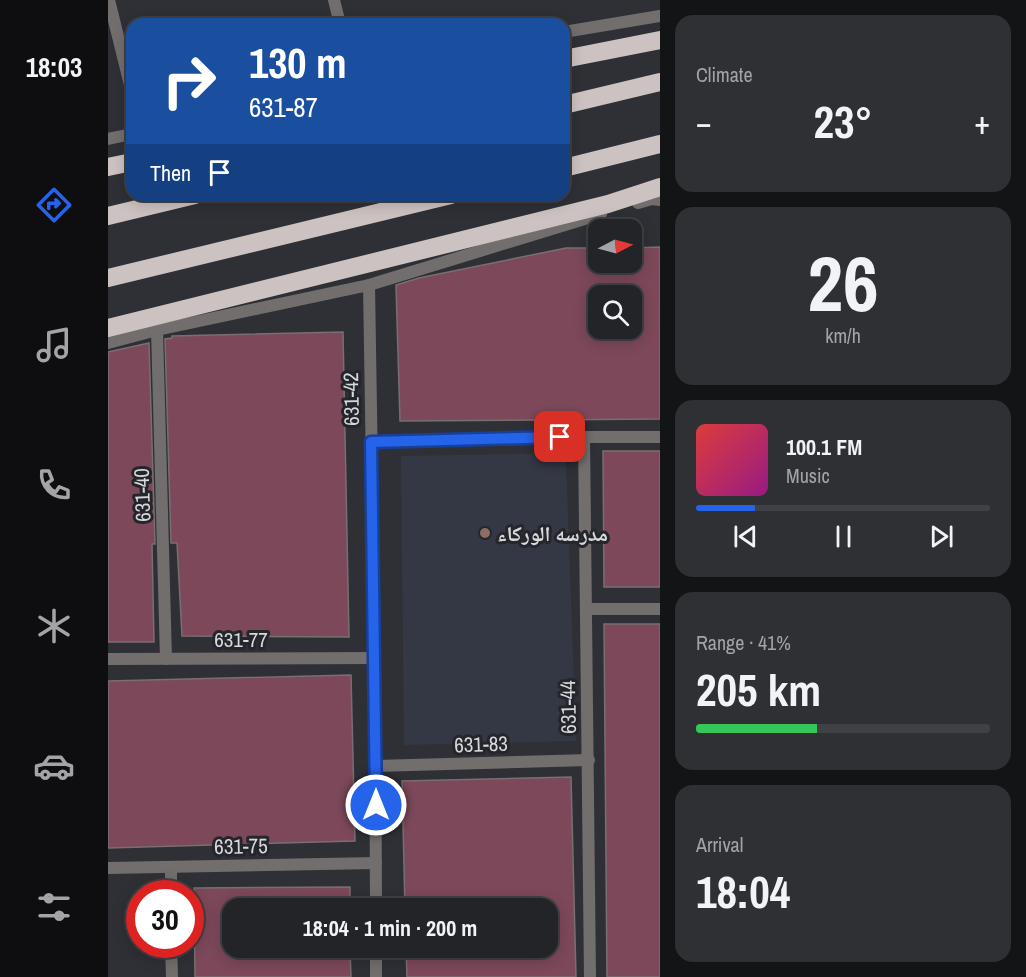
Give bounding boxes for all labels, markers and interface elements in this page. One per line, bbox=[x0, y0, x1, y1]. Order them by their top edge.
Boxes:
text: 130 m bbox=[249, 35, 347, 91]
icon: right bbox=[150, 42, 228, 120]
text: 18:03 bbox=[26, 49, 82, 85]
text: Climate bbox=[696, 61, 753, 88]
text: 631-87 bbox=[249, 89, 318, 125]
text: 23° bbox=[813, 91, 873, 152]
text: − bbox=[696, 100, 712, 144]
text: + bbox=[974, 100, 990, 144]
icon: arrive bbox=[203, 156, 236, 189]
text: Then bbox=[150, 158, 191, 188]
icon: directions bbox=[33, 184, 75, 226]
north arrow bbox=[588, 219, 642, 273]
map controls bbox=[588, 219, 642, 339]
text: 26 bbox=[807, 230, 879, 335]
button: search bbox=[588, 285, 642, 339]
text: km/h bbox=[825, 322, 861, 349]
icon: music bbox=[33, 324, 75, 366]
street label: 631-42 bbox=[336, 372, 366, 426]
pin bbox=[534, 411, 585, 462]
icon: arrive bbox=[543, 420, 576, 453]
text: 100.1 FM bbox=[786, 432, 862, 462]
text: Music bbox=[786, 462, 830, 489]
icon: phone bbox=[33, 464, 75, 506]
street label: 631-40 bbox=[127, 468, 157, 522]
place label: مدرسه الوركاء bbox=[497, 519, 608, 548]
icon: previous bbox=[729, 520, 762, 553]
icon: pause bbox=[827, 520, 860, 553]
icon: next bbox=[925, 520, 958, 553]
marker: مدرسه الوركاء bbox=[478, 526, 492, 540]
icon: climate bbox=[33, 605, 75, 647]
street label: 631-77 bbox=[214, 625, 268, 654]
text: Range · 41% bbox=[696, 629, 791, 656]
text: 205 km bbox=[696, 659, 821, 720]
street label: 631-44 bbox=[553, 680, 583, 734]
street label: 631-83 bbox=[454, 729, 508, 759]
icon: car bbox=[33, 745, 75, 787]
position arrow bbox=[344, 773, 408, 837]
street label: 631-75 bbox=[214, 831, 268, 861]
text: Arrival bbox=[696, 831, 743, 858]
text: 18:04 bbox=[696, 861, 790, 922]
speed limit sign: 30 bbox=[126, 880, 204, 958]
icon: filters bbox=[33, 886, 75, 928]
text: 18:04 · 1 min · 200 m bbox=[303, 913, 477, 943]

